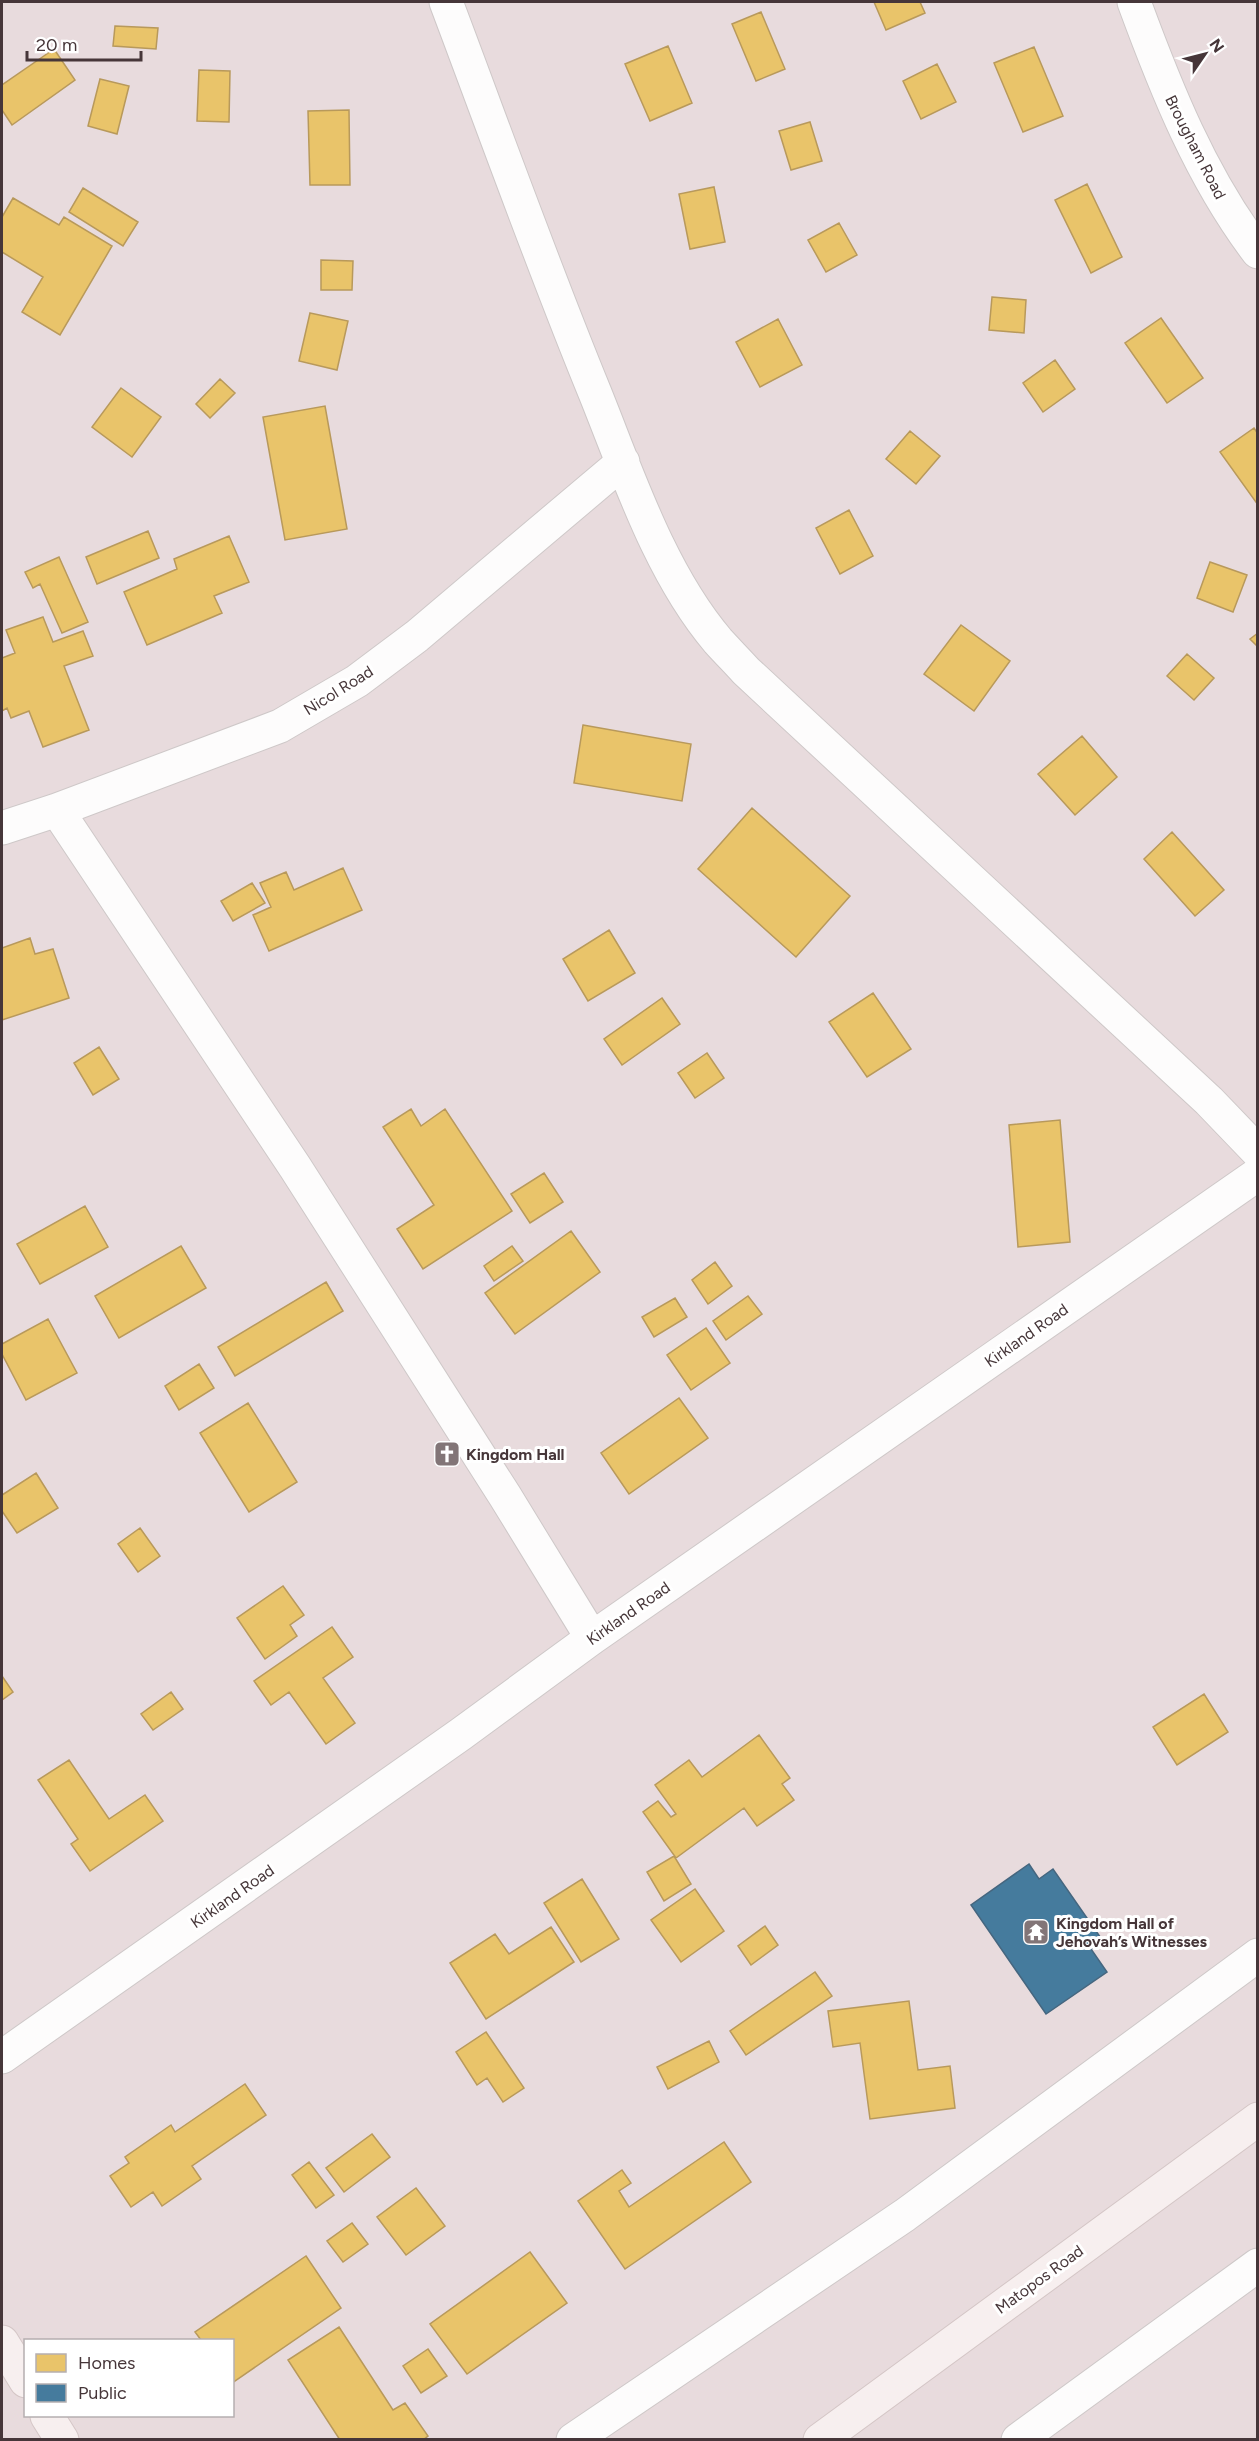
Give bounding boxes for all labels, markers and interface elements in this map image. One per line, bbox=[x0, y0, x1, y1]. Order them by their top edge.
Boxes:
scale bar bbox=[27, 24, 141, 62]
north arrow bbox=[1175, 24, 1235, 84]
text: 20 m bbox=[36, 34, 77, 56]
text: N bbox=[1206, 35, 1228, 56]
street label: Brougham Road bbox=[1161, 92, 1230, 202]
street label: Nicol Road bbox=[300, 662, 377, 719]
street label: Kirkland Road bbox=[981, 1300, 1072, 1371]
church icon: Kingdom Hall bbox=[432, 1439, 462, 1469]
place label: Kingdom Hall bbox=[466, 1445, 565, 1464]
street label: Kirkland Road bbox=[583, 1578, 674, 1649]
street label: Kirkland Road bbox=[187, 1861, 278, 1932]
place label: Kingdom Hall of Jehovah’s Witnesses bbox=[1056, 1914, 1208, 1951]
temple icon: Kingdom Hall of Jehovah’s Witnesses bbox=[1021, 1917, 1051, 1947]
street label: Matopos Road bbox=[992, 2241, 1087, 2318]
legend bbox=[24, 2339, 234, 2417]
text: Homes bbox=[78, 2352, 136, 2374]
text: Public bbox=[78, 2382, 127, 2404]

